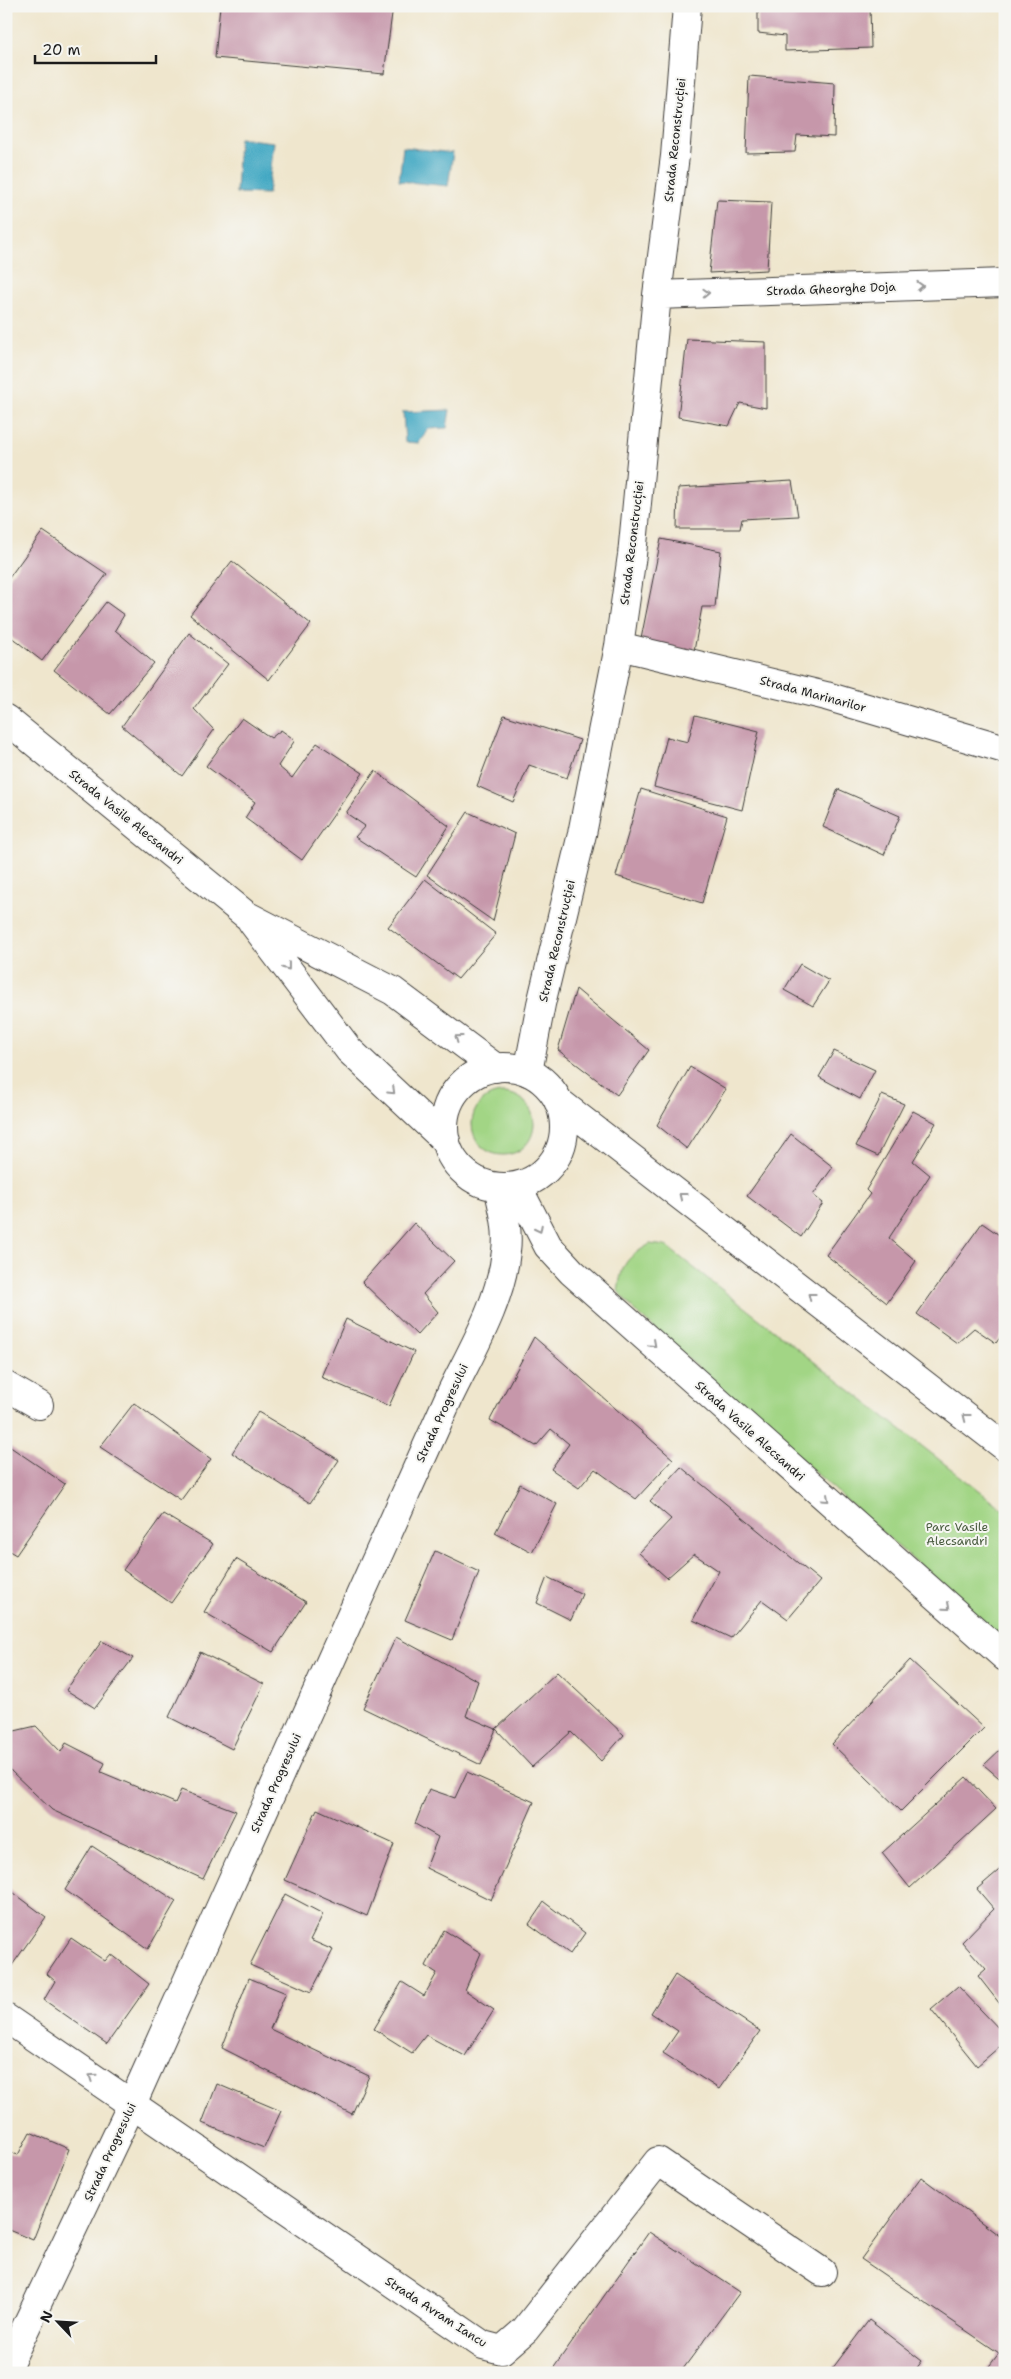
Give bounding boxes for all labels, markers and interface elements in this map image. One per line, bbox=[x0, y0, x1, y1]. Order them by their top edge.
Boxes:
scale bar bbox=[35, 32, 156, 64]
text: 20 m bbox=[42, 40, 81, 60]
street label: Strada Reconstrucției bbox=[661, 77, 689, 203]
street label: Strada Gheorghe Doja bbox=[766, 279, 897, 299]
one-way arrow bbox=[917, 281, 925, 291]
one-way arrow bbox=[702, 288, 710, 299]
street label: Strada Reconstrucției bbox=[616, 480, 648, 606]
street label: Strada Marinarilor bbox=[758, 672, 868, 716]
street label: Strada Vasile Alecsandri bbox=[66, 766, 186, 868]
street label: Strada Reconstrucției bbox=[535, 878, 579, 1004]
one-way arrow bbox=[281, 962, 290, 971]
one-way arrow bbox=[455, 1035, 464, 1043]
one-way arrow bbox=[386, 1085, 395, 1094]
one-way arrow bbox=[679, 1194, 688, 1202]
one-way arrow bbox=[533, 1224, 543, 1233]
one-way arrow bbox=[808, 1293, 817, 1301]
one-way arrow bbox=[647, 1338, 656, 1347]
street label: Strada Progresului bbox=[412, 1361, 472, 1465]
street label: Strada Vasile Alecsandri bbox=[692, 1377, 808, 1485]
one-way arrow bbox=[963, 1415, 972, 1423]
one-way arrow bbox=[821, 1493, 830, 1502]
park label: Parc Vasile Alecsandri bbox=[926, 1519, 989, 1549]
one-way arrow bbox=[942, 1601, 951, 1610]
street label: Strada Progresului bbox=[247, 1731, 305, 1835]
one-way arrow bbox=[88, 2074, 98, 2083]
street label: Strada Progresului bbox=[80, 2100, 140, 2204]
street label: Strada Avram Iancu bbox=[382, 2273, 490, 2351]
north arrow bbox=[32, 2296, 82, 2346]
text: N bbox=[36, 2308, 57, 2325]

